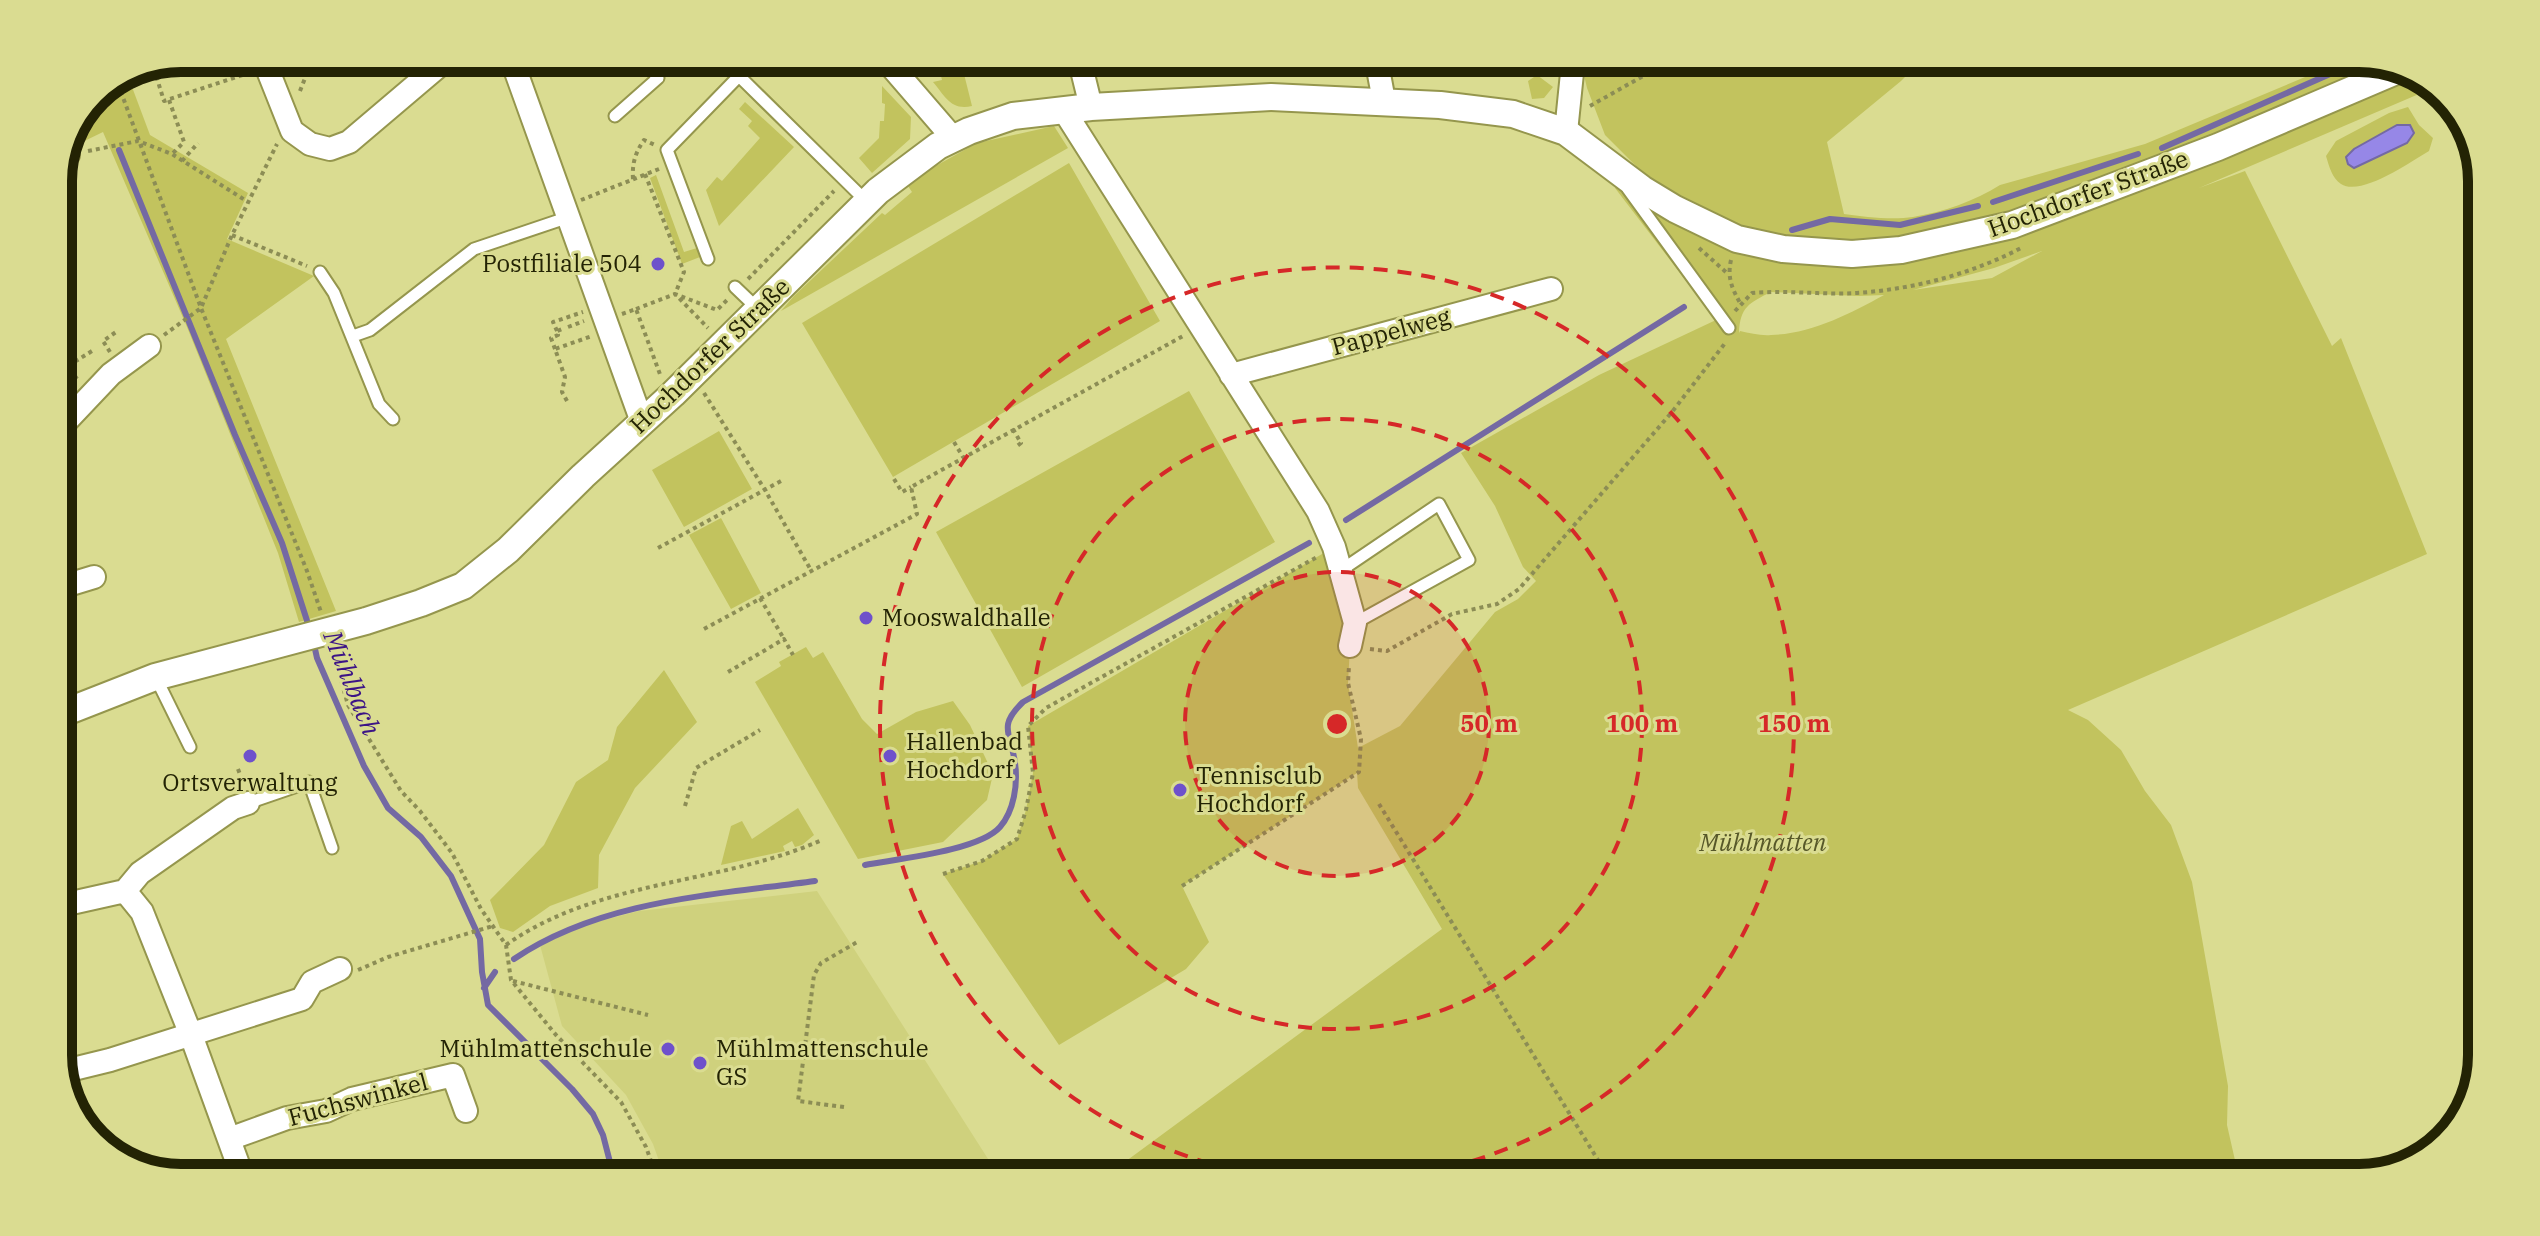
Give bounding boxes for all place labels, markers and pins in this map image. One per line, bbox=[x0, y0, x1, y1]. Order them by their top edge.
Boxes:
place label: Postfiliale 504 bbox=[482, 247, 642, 279]
marker: Postfiliale 504 bbox=[649, 255, 667, 273]
place label: Mooswaldhalle bbox=[882, 601, 1051, 633]
marker: Mooswaldhalle bbox=[857, 609, 875, 627]
centre of rings bbox=[1323, 710, 1351, 738]
place label: Hallenbad Hochdorf bbox=[906, 725, 1023, 785]
marker: Ortsverwaltung bbox=[241, 747, 259, 765]
marker: Hallenbad Hochdorf bbox=[881, 747, 899, 765]
place label: Tennisclub Hochdorf bbox=[1196, 759, 1322, 819]
place label: Ortsverwaltung bbox=[162, 766, 338, 798]
marker: Tennisclub Hochdorf bbox=[1171, 781, 1189, 799]
place label: Mühlmattenschule bbox=[439, 1032, 652, 1064]
place label: Mühlmattenschule GS bbox=[716, 1032, 929, 1092]
marker: Mühlmattenschule bbox=[659, 1040, 677, 1058]
marker: Mühlmattenschule GS bbox=[691, 1054, 709, 1072]

